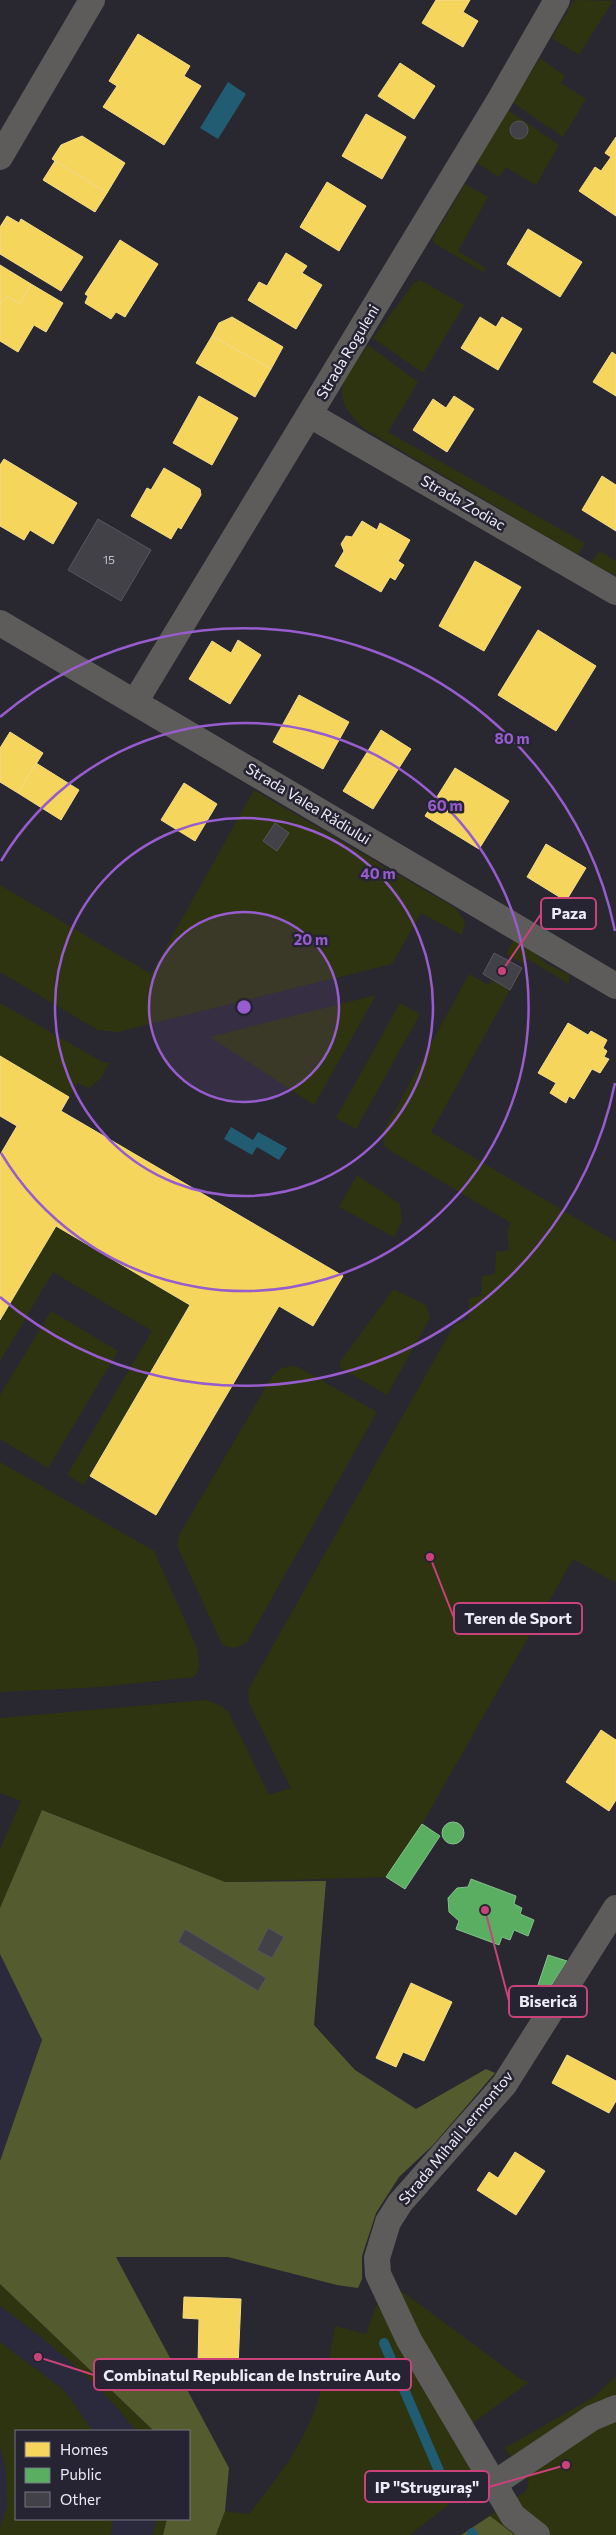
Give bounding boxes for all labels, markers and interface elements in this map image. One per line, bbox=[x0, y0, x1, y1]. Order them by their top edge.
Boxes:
street label: Strada Roguleni bbox=[312, 301, 382, 402]
street label: Strada Zodiac bbox=[418, 471, 509, 534]
house number: 15 bbox=[103, 552, 115, 566]
text: 80 m bbox=[494, 729, 530, 747]
street label: Strada Valea Rădiului bbox=[243, 759, 374, 848]
text: 60 m bbox=[427, 796, 463, 814]
text: 40 m bbox=[360, 864, 396, 882]
callout: Paza bbox=[541, 898, 596, 929]
text: Paza bbox=[551, 903, 587, 922]
text: 20 m bbox=[294, 930, 328, 948]
centre of rings bbox=[235, 998, 253, 1016]
callout: Teren de Sport bbox=[454, 1603, 582, 1634]
text: Teren de Sport bbox=[464, 1608, 572, 1627]
callout: Biserică bbox=[509, 1986, 587, 2017]
text: Biserică bbox=[519, 1991, 577, 2010]
street label: Strada Mihail Lermontov bbox=[394, 2067, 517, 2208]
callout: Combinatul Republican de Instruire Auto bbox=[94, 2359, 411, 2390]
text: Combinatul Republican de Instruire Auto bbox=[103, 2365, 401, 2384]
legend bbox=[15, 2430, 190, 2520]
text: Homes bbox=[60, 2440, 108, 2458]
text: Public bbox=[60, 2465, 102, 2483]
callout: IP "Struguraș" bbox=[365, 2471, 489, 2502]
text: IP "Struguraș" bbox=[375, 2477, 479, 2498]
text: Other bbox=[60, 2490, 101, 2508]

